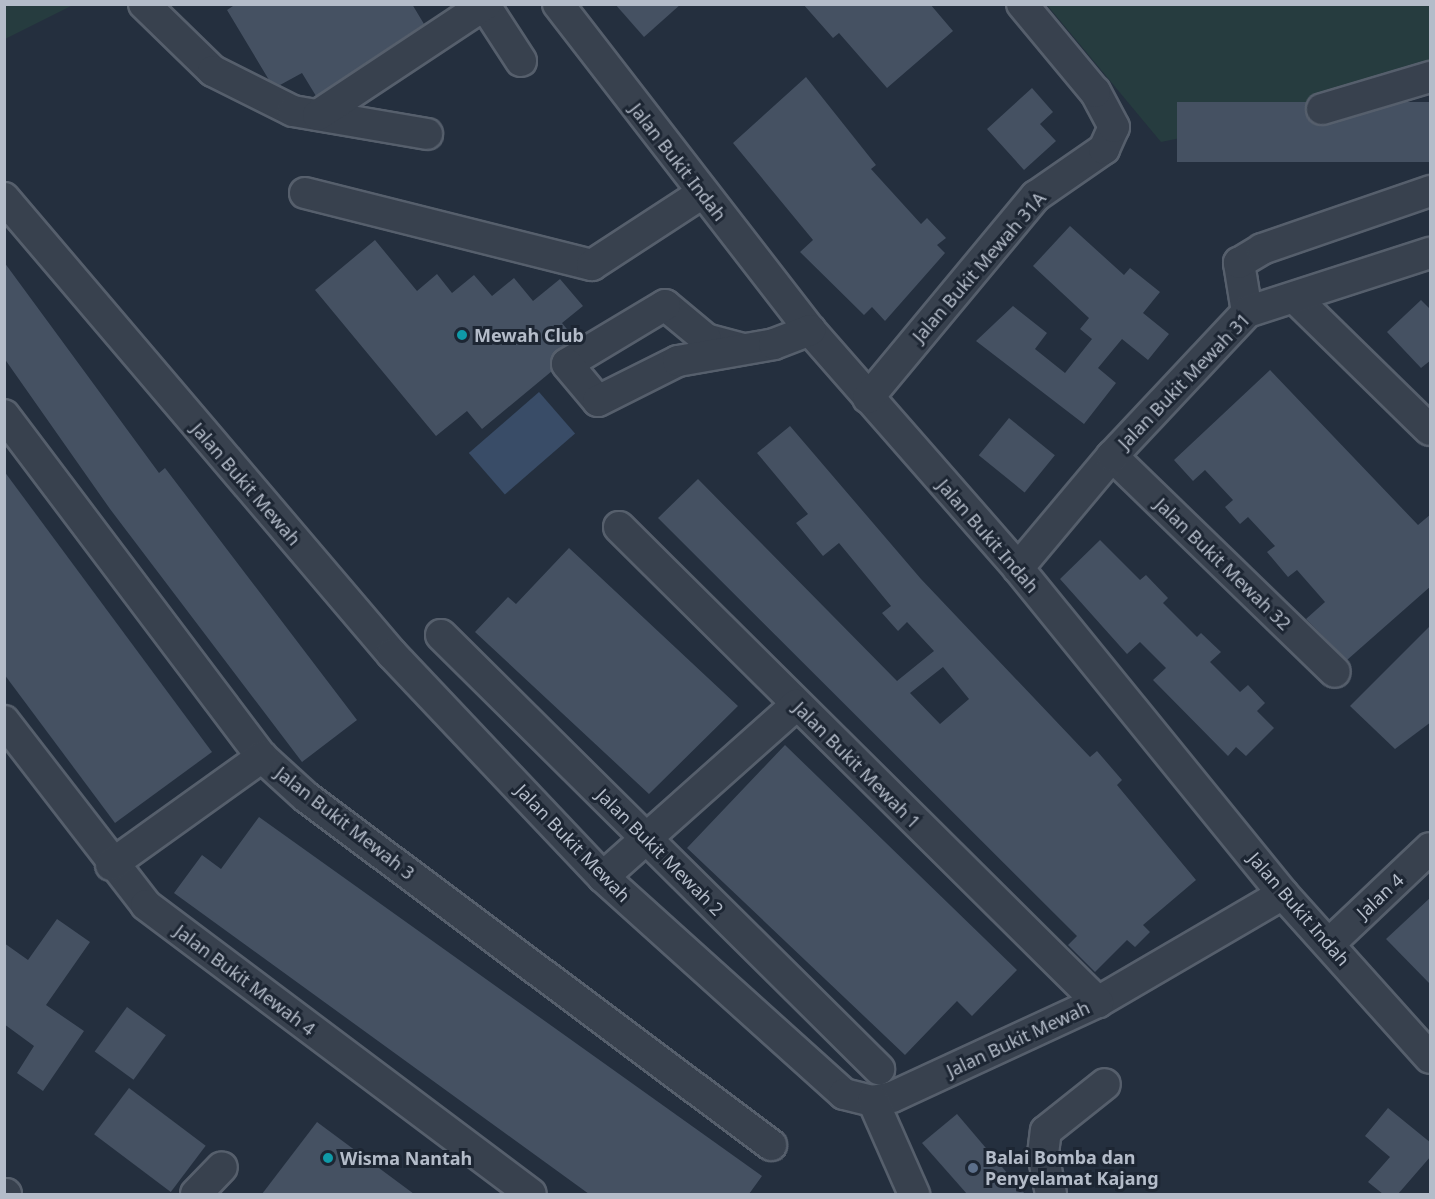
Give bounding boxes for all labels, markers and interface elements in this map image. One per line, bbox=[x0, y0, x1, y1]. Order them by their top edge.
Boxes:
street label: Jalan Bukit Indah bbox=[625, 99, 731, 225]
street label: Jalan Bukit Mewah 31A bbox=[908, 187, 1050, 347]
street label: Jalan Bukit Mewah 31 bbox=[1114, 309, 1254, 453]
place label: Mewah Club bbox=[474, 324, 584, 346]
marker: Mewah Club bbox=[455, 328, 469, 342]
street label: Jalan Bukit Mewah bbox=[187, 418, 305, 550]
street label: Jalan Bukit Indah bbox=[933, 475, 1043, 597]
street label: Jalan Bukit Mewah 32 bbox=[1151, 494, 1295, 634]
street label: Jalan Bukit Mewah 1 bbox=[789, 697, 925, 833]
street label: Jalan Bukit Mewah 3 bbox=[271, 762, 419, 884]
street label: Jalan Bukit Mewah bbox=[511, 780, 635, 906]
street label: Jalan Bukit Mewah 2 bbox=[592, 784, 728, 920]
street label: Jalan Bukit Indah bbox=[1244, 848, 1354, 970]
street label: Jalan 4 bbox=[1352, 869, 1408, 923]
street label: Jalan Bukit Mewah 4 bbox=[171, 920, 319, 1040]
street label: Jalan Bukit Mewah bbox=[943, 996, 1093, 1082]
place label: Wisma Nantah bbox=[340, 1147, 472, 1169]
place label: Balai Bomba dan Penyelamat Kajang bbox=[985, 1147, 1159, 1190]
marker: Wisma Nantah bbox=[321, 1151, 335, 1165]
marker: Balai Bomba dan Penyelamat Kajang bbox=[966, 1161, 980, 1175]

